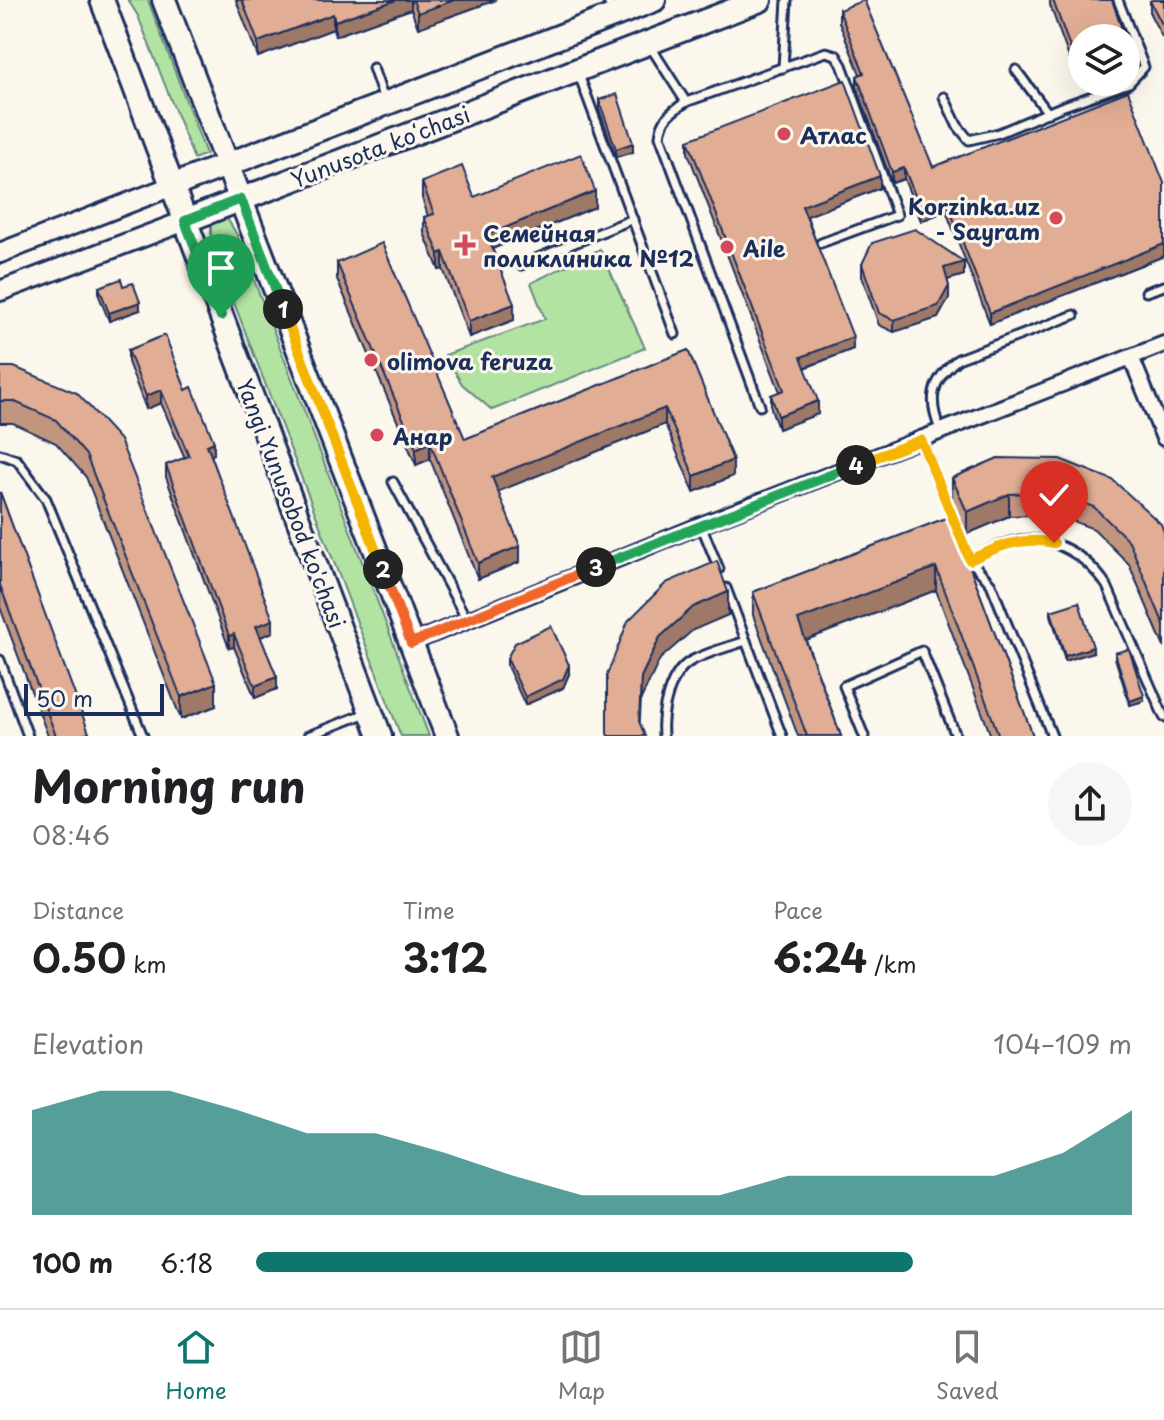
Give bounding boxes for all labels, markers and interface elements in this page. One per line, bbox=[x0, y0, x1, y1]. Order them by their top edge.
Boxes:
map controls bbox=[1068, 24, 1140, 96]
button: layers bbox=[1068, 24, 1140, 96]
street label: Yunusota koʻchasi bbox=[286, 97, 474, 195]
place label: Атлас bbox=[800, 118, 867, 151]
marker: Атлас bbox=[775, 125, 793, 143]
place label: Korzinka.uz - Sayram bbox=[908, 189, 1040, 247]
marker: Korzinka.uz - Sayram bbox=[1047, 209, 1065, 227]
place label: Семейная поликлиника №12 bbox=[483, 216, 694, 274]
place label: Aile bbox=[742, 231, 786, 264]
pin bbox=[187, 234, 255, 316]
marker: Семейная поликлиника №12 bbox=[454, 234, 476, 256]
marker: Aile bbox=[718, 238, 736, 256]
icon: arrive bbox=[199, 246, 243, 290]
pin: 1 bbox=[263, 289, 303, 329]
text: 1 bbox=[278, 292, 288, 325]
place label: olimova feruza bbox=[387, 344, 553, 377]
marker: olimova feruza bbox=[362, 351, 380, 369]
street label: Yangi Yunusobod ko'chasi bbox=[229, 373, 355, 633]
place label: Анар bbox=[392, 419, 453, 452]
marker: Анар bbox=[368, 426, 386, 444]
pin: 4 bbox=[836, 445, 876, 485]
text: 4 bbox=[849, 448, 863, 481]
pin bbox=[1020, 461, 1088, 543]
icon: check bbox=[1032, 473, 1076, 517]
pin: 3 bbox=[576, 547, 616, 587]
pin: 2 bbox=[363, 549, 403, 589]
text: 3 bbox=[589, 550, 603, 583]
text: 2 bbox=[375, 552, 391, 585]
scale bar bbox=[24, 680, 164, 716]
text: 50 m bbox=[36, 681, 93, 714]
text: Morning run bbox=[32, 752, 306, 818]
button: share bbox=[1048, 762, 1132, 846]
text: 08:46 bbox=[32, 815, 110, 854]
text: Distance bbox=[32, 893, 124, 926]
text: Time bbox=[403, 893, 455, 926]
text: Pace bbox=[773, 893, 823, 926]
text: 0.50 bbox=[32, 926, 126, 987]
text: 3:12 bbox=[403, 926, 488, 987]
text: 6:24 bbox=[773, 926, 867, 987]
text: km bbox=[126, 947, 166, 980]
text: /km bbox=[867, 947, 916, 980]
text: Elevation bbox=[32, 1024, 144, 1063]
text: 104–109 m bbox=[993, 1024, 1132, 1063]
text: 100 m bbox=[32, 1243, 113, 1282]
text: 6:18 bbox=[160, 1243, 214, 1282]
tab: Home bbox=[166, 1325, 227, 1406]
tab: Map bbox=[558, 1325, 605, 1406]
tab: Saved bbox=[936, 1325, 998, 1406]

